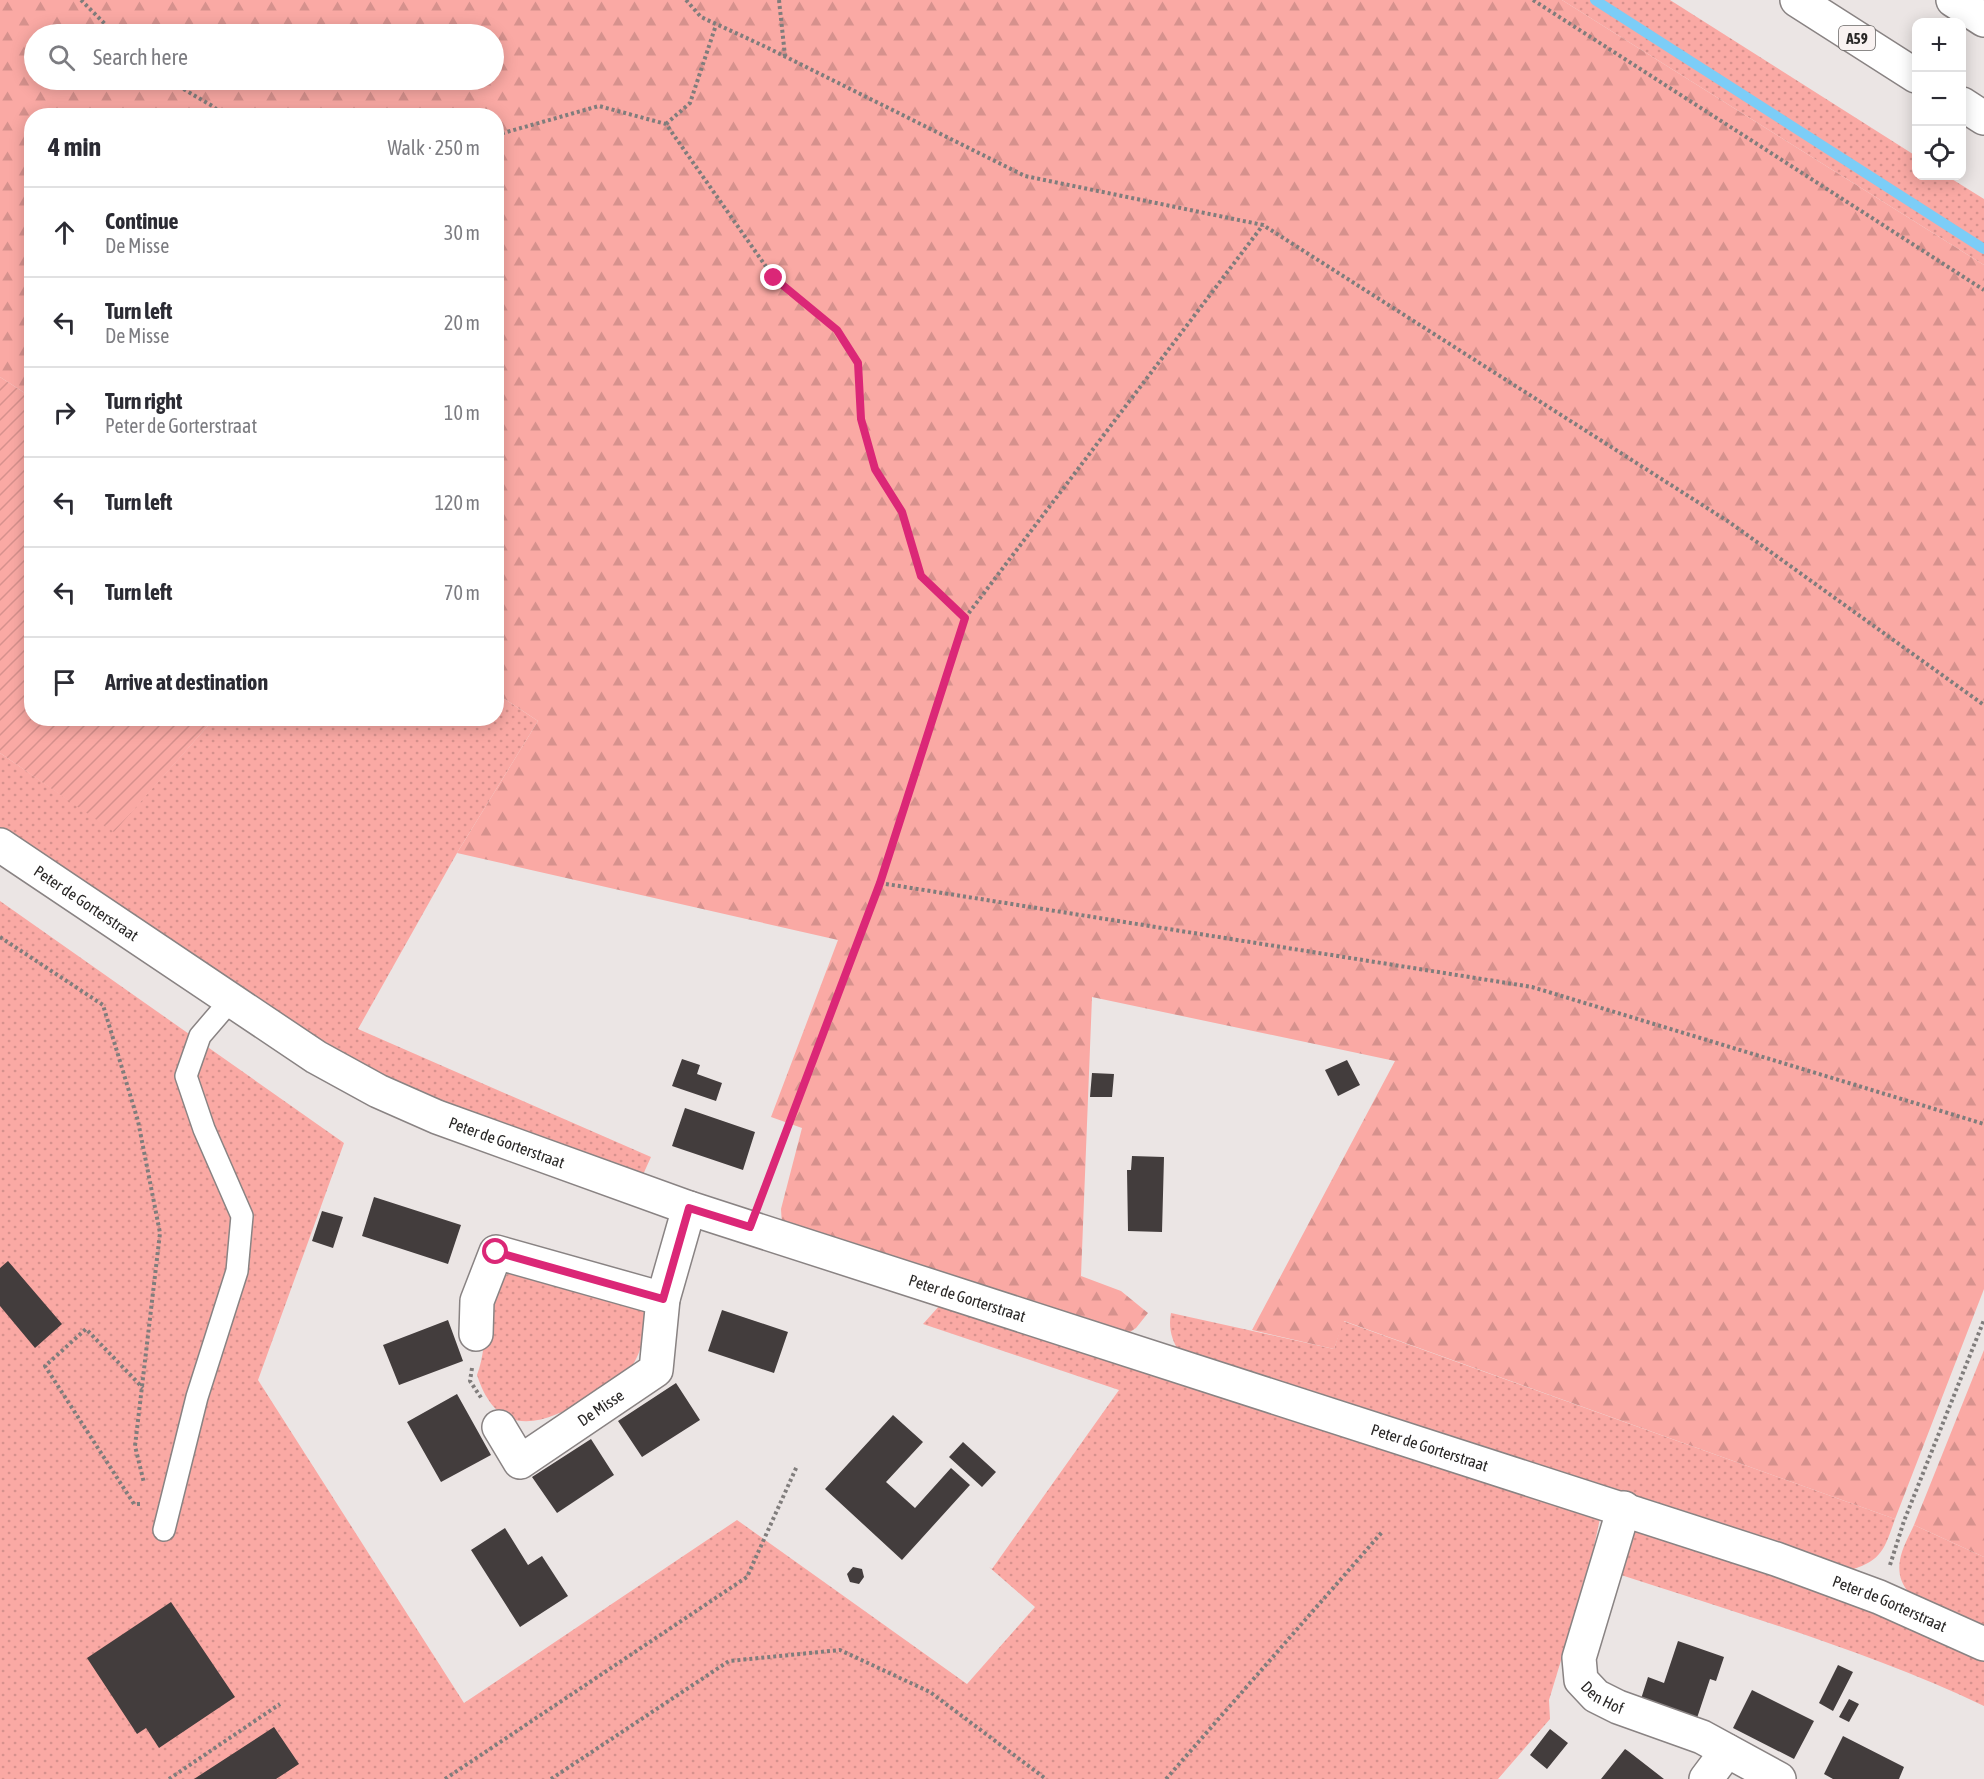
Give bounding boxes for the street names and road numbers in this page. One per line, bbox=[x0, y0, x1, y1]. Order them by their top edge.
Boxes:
road number: A59 bbox=[1839, 26, 1875, 50]
street label: Peter de Gorterstraat bbox=[31, 862, 142, 945]
street label: Peter de Gorterstraat bbox=[446, 1113, 568, 1172]
street label: Peter de Gorterstraat bbox=[906, 1271, 1028, 1325]
street label: De Misse bbox=[574, 1386, 627, 1429]
street label: Peter de Gorterstraat bbox=[1369, 1420, 1491, 1475]
street label: Peter de Gorterstraat bbox=[1830, 1572, 1950, 1635]
street label: Den Hof bbox=[1578, 1677, 1627, 1718]

